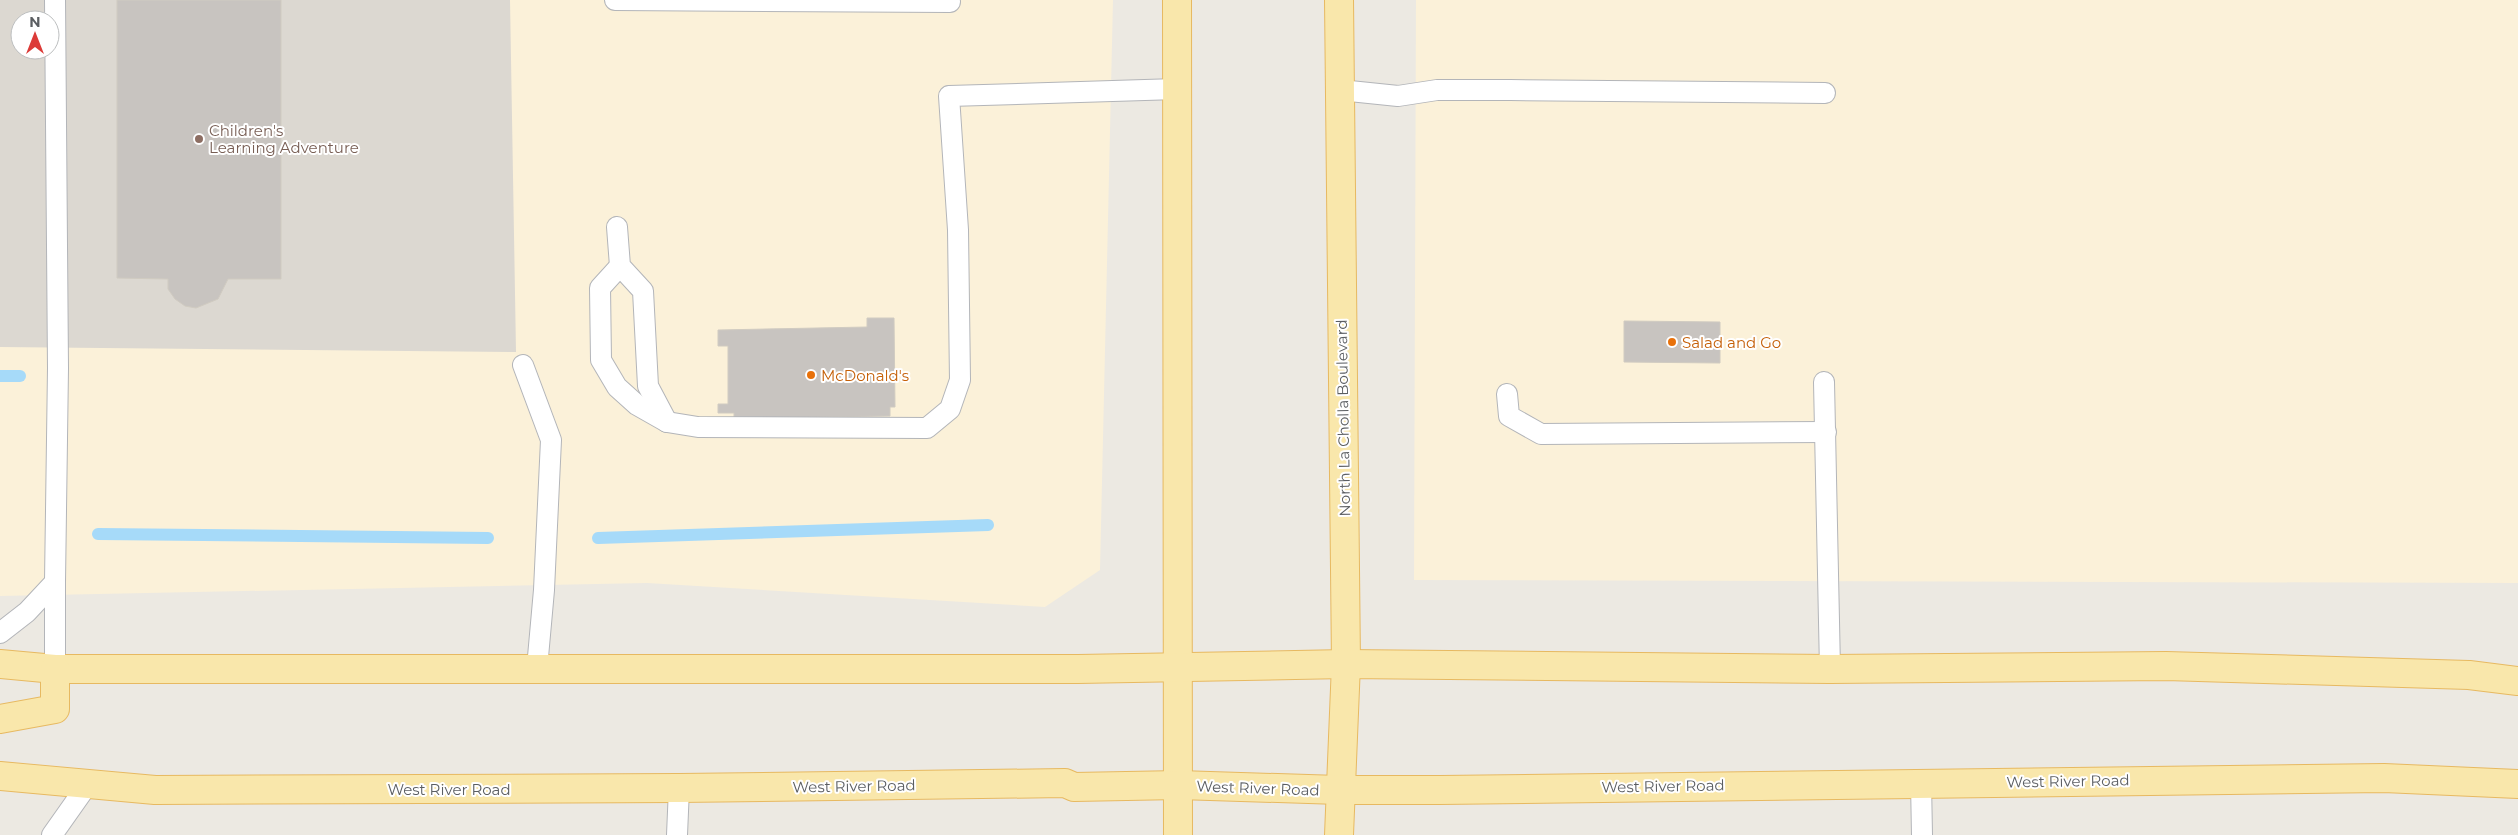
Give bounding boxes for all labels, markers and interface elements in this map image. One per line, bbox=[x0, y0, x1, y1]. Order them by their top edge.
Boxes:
north arrow bbox=[10, 10, 60, 60]
text: N bbox=[29, 13, 41, 31]
place label: Children's Learning Adventure bbox=[209, 121, 359, 157]
marker: Children's Learning Adventure bbox=[193, 133, 205, 145]
street label: North La Cholla Boulevard bbox=[1332, 319, 1354, 517]
place label: Salad and Go bbox=[1682, 333, 1781, 352]
marker: Salad and Go bbox=[1666, 336, 1678, 348]
place label: McDonald's bbox=[821, 366, 909, 385]
marker: McDonald's bbox=[805, 369, 817, 381]
street label: West River Road bbox=[2006, 770, 2130, 792]
street label: West River Road bbox=[792, 775, 916, 797]
street label: West River Road bbox=[1601, 775, 1725, 797]
street label: West River Road bbox=[1196, 776, 1320, 800]
street label: West River Road bbox=[387, 780, 511, 799]

